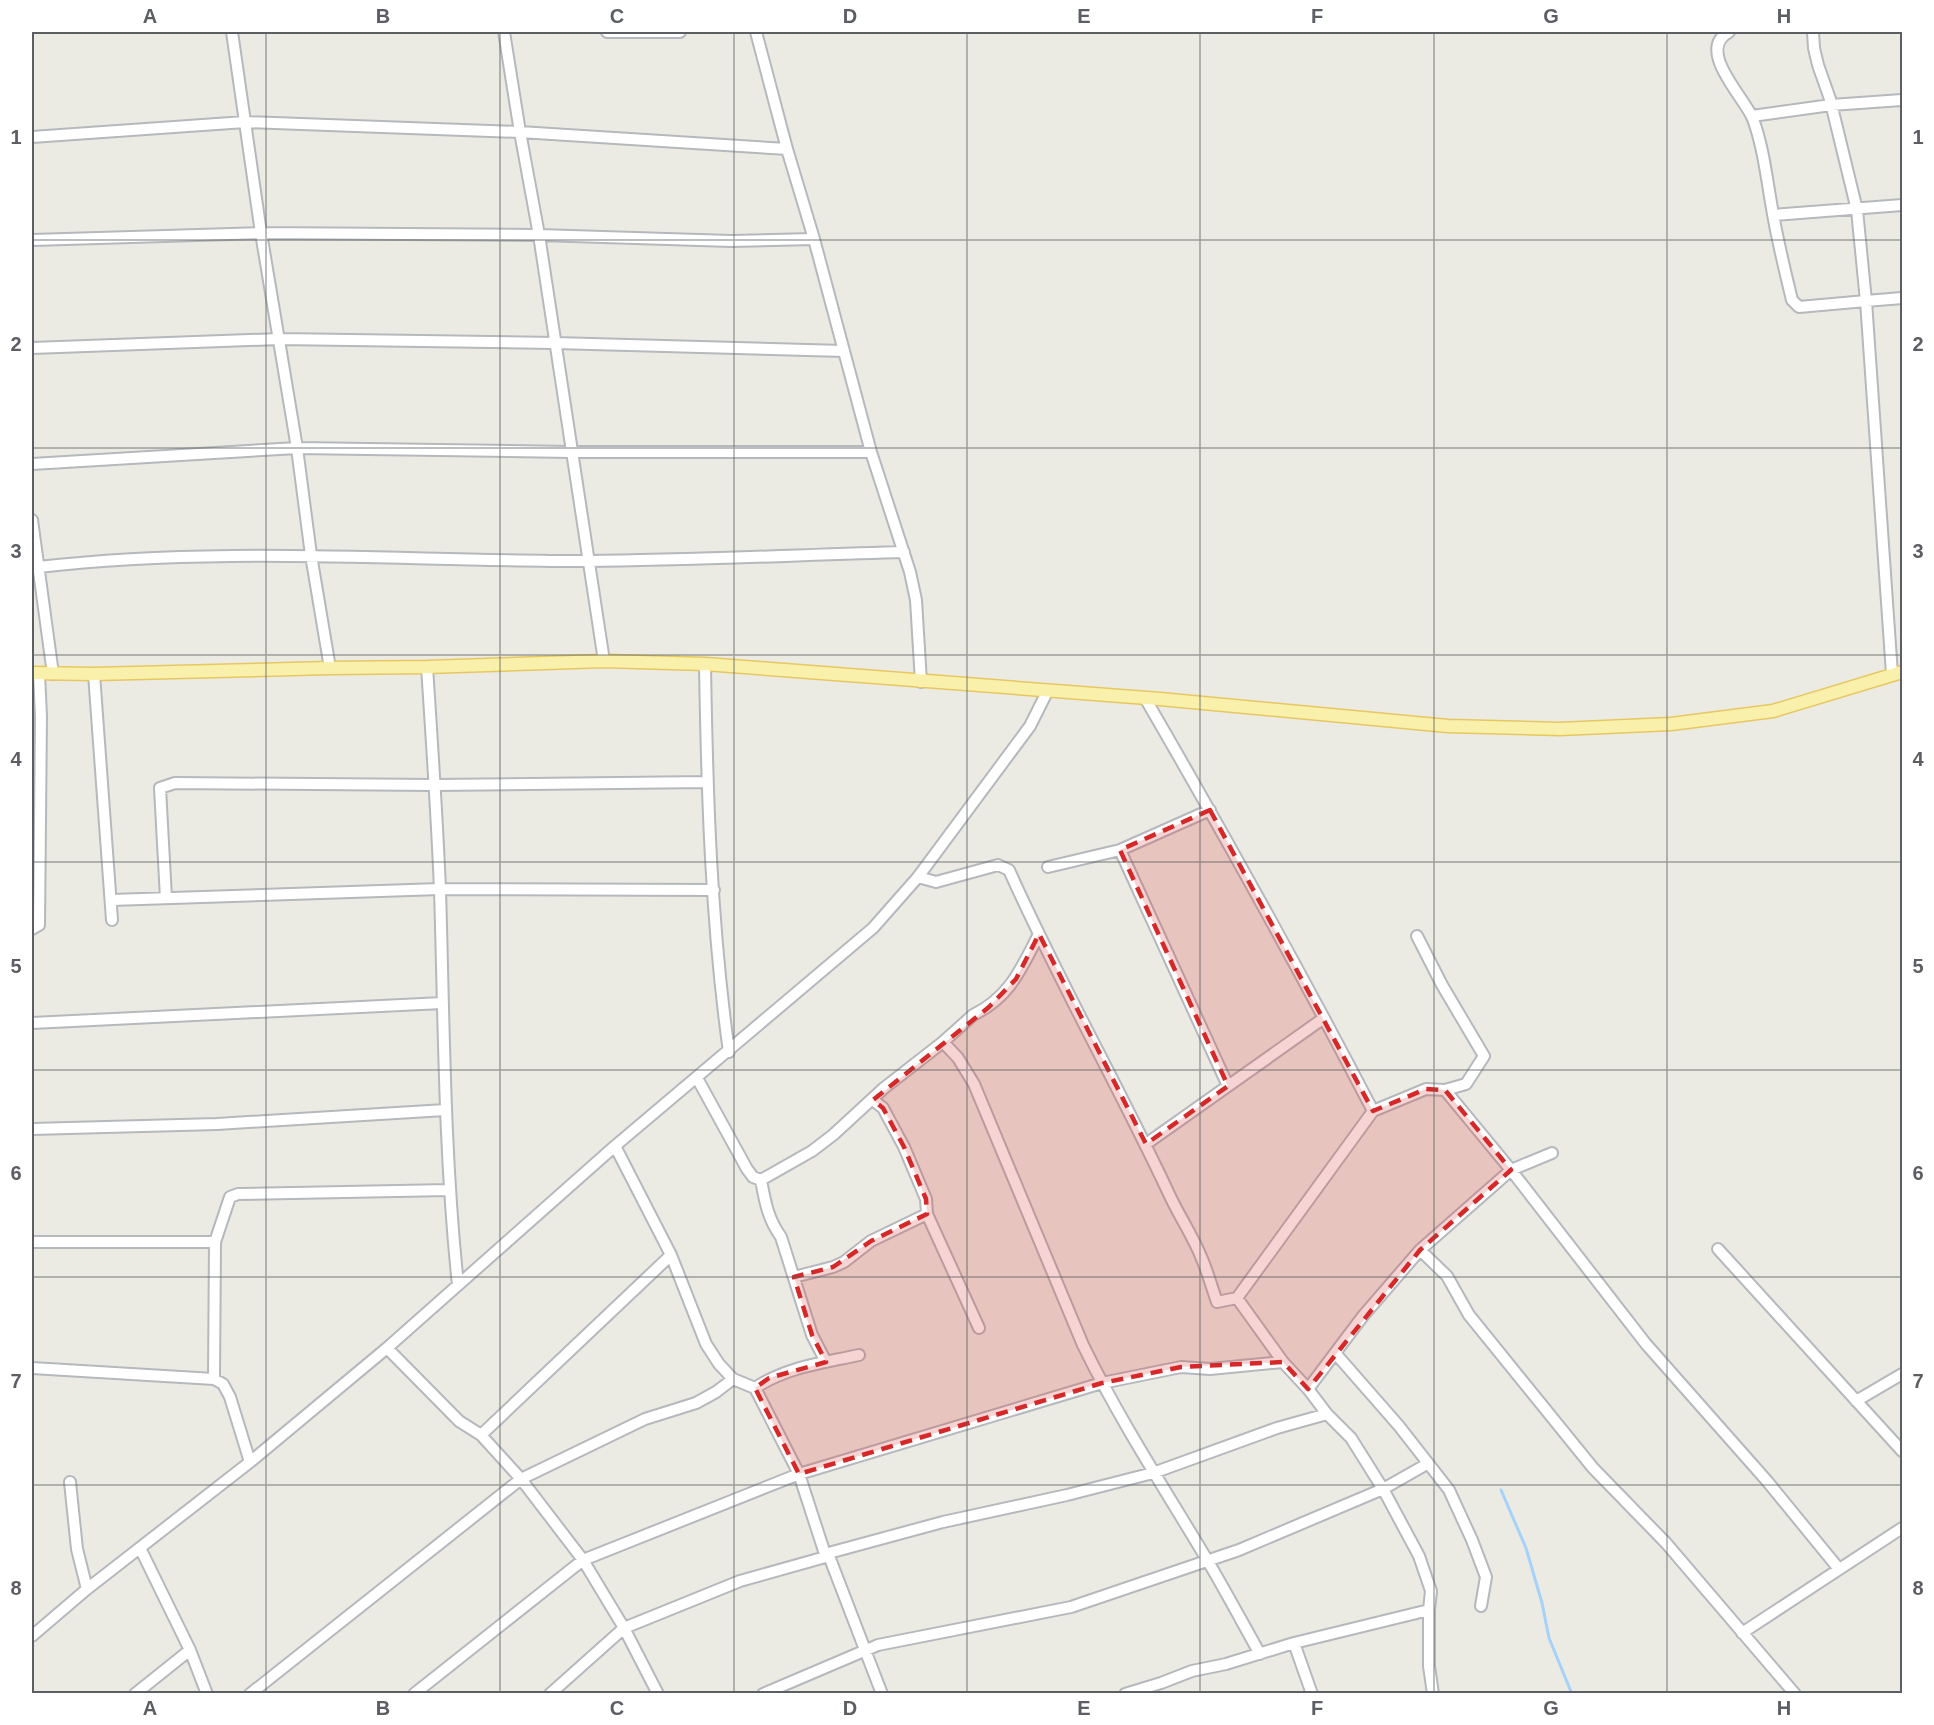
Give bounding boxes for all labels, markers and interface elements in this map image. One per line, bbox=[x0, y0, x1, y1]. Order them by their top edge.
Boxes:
text: A bbox=[143, 5, 157, 27]
text: B bbox=[376, 5, 390, 27]
text: C bbox=[610, 5, 624, 27]
text: D bbox=[843, 5, 857, 27]
text: E bbox=[1077, 5, 1091, 27]
text: F bbox=[1311, 5, 1323, 27]
text: G bbox=[1543, 5, 1559, 27]
text: H bbox=[1777, 5, 1791, 27]
text: 1 bbox=[10, 126, 22, 148]
text: 1 bbox=[1912, 126, 1924, 148]
text: 2 bbox=[10, 333, 22, 355]
text: 2 bbox=[1912, 333, 1924, 355]
text: 3 bbox=[10, 540, 22, 562]
text: 3 bbox=[1912, 540, 1924, 562]
text: 4 bbox=[10, 748, 22, 770]
text: 4 bbox=[1912, 748, 1924, 770]
text: 5 bbox=[10, 955, 22, 977]
text: 5 bbox=[1912, 955, 1924, 977]
text: 6 bbox=[10, 1162, 22, 1184]
text: 6 bbox=[1912, 1162, 1924, 1184]
text: 7 bbox=[10, 1370, 22, 1392]
text: 7 bbox=[1912, 1370, 1924, 1392]
text: 8 bbox=[10, 1577, 22, 1599]
text: 8 bbox=[1912, 1577, 1924, 1599]
text: A bbox=[143, 1697, 157, 1719]
text: B bbox=[376, 1697, 390, 1719]
text: C bbox=[610, 1697, 624, 1719]
text: D bbox=[843, 1697, 857, 1719]
text: E bbox=[1077, 1697, 1091, 1719]
text: F bbox=[1311, 1697, 1323, 1719]
text: G bbox=[1543, 1697, 1559, 1719]
text: H bbox=[1777, 1697, 1791, 1719]

